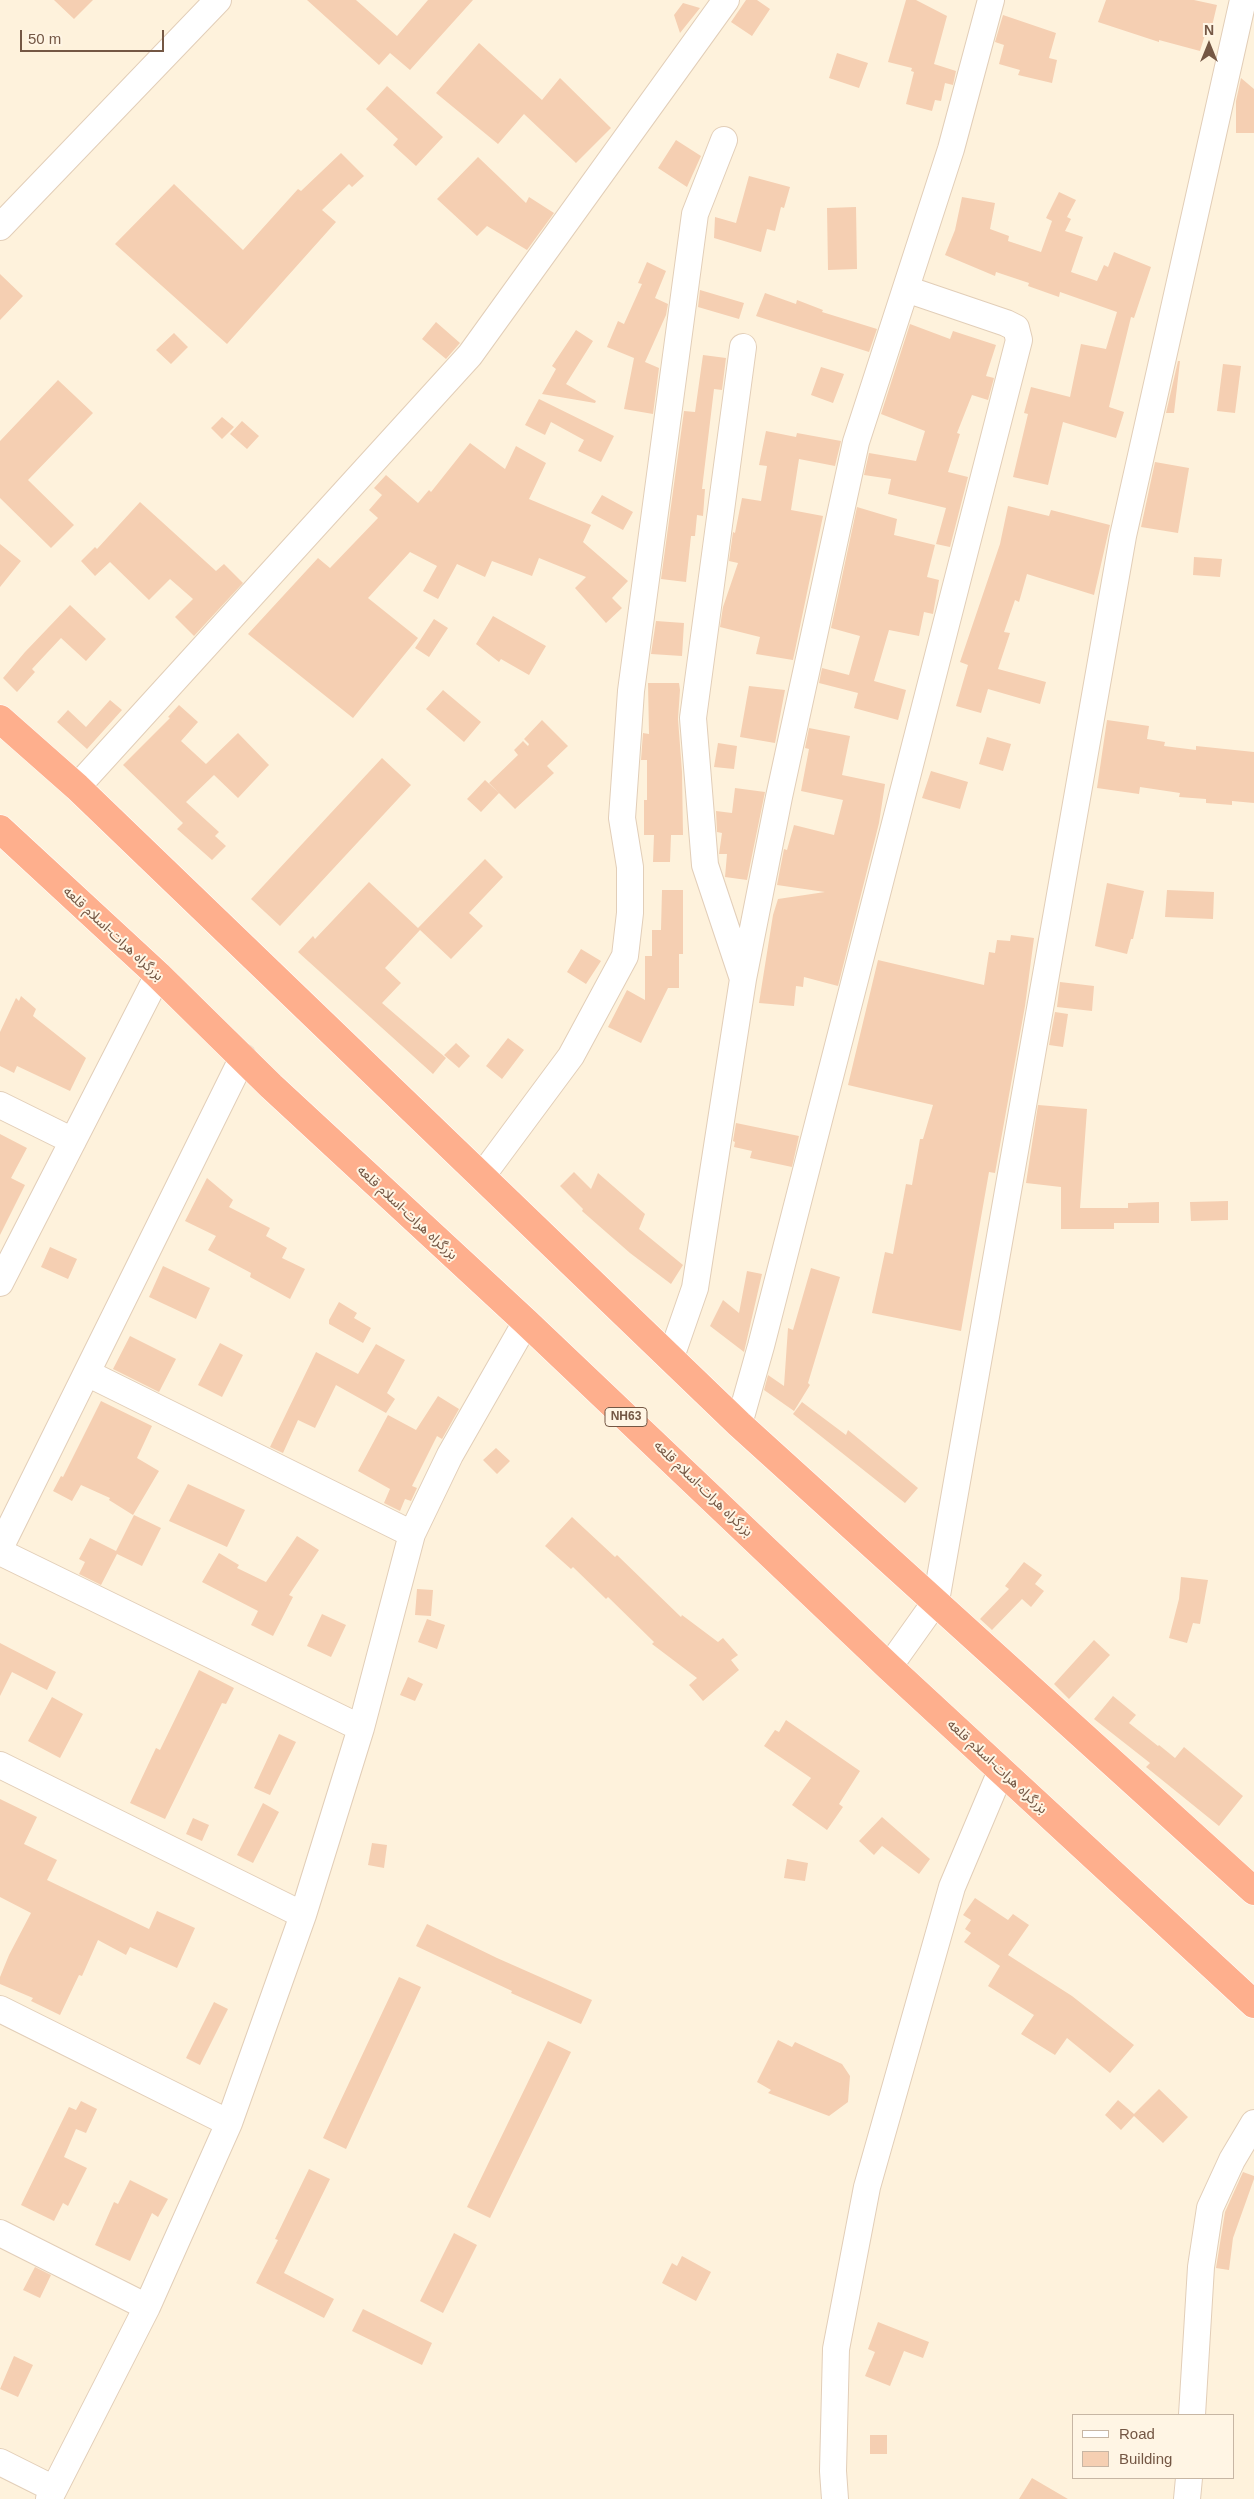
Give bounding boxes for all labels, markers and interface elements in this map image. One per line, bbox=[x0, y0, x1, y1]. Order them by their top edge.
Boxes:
scale bar bbox=[22, 20, 166, 52]
north arrow bbox=[1184, 20, 1234, 70]
text: N bbox=[1204, 22, 1214, 38]
text: 50 m bbox=[28, 30, 61, 47]
street label: بزرگراه هرات-اسلام قلعه bbox=[59, 883, 167, 985]
street label: بزرگراه هرات-اسلام قلعه bbox=[353, 1162, 461, 1264]
road number: NH63 bbox=[605, 1408, 647, 1426]
street label: بزرگراه هرات-اسلام قلعه bbox=[650, 1438, 756, 1540]
street label: بزرگراه هرات-اسلام قلعه bbox=[943, 1716, 1051, 1818]
legend bbox=[1072, 2414, 1234, 2479]
text: Road bbox=[1119, 2425, 1155, 2442]
text: Building bbox=[1119, 2450, 1172, 2467]

